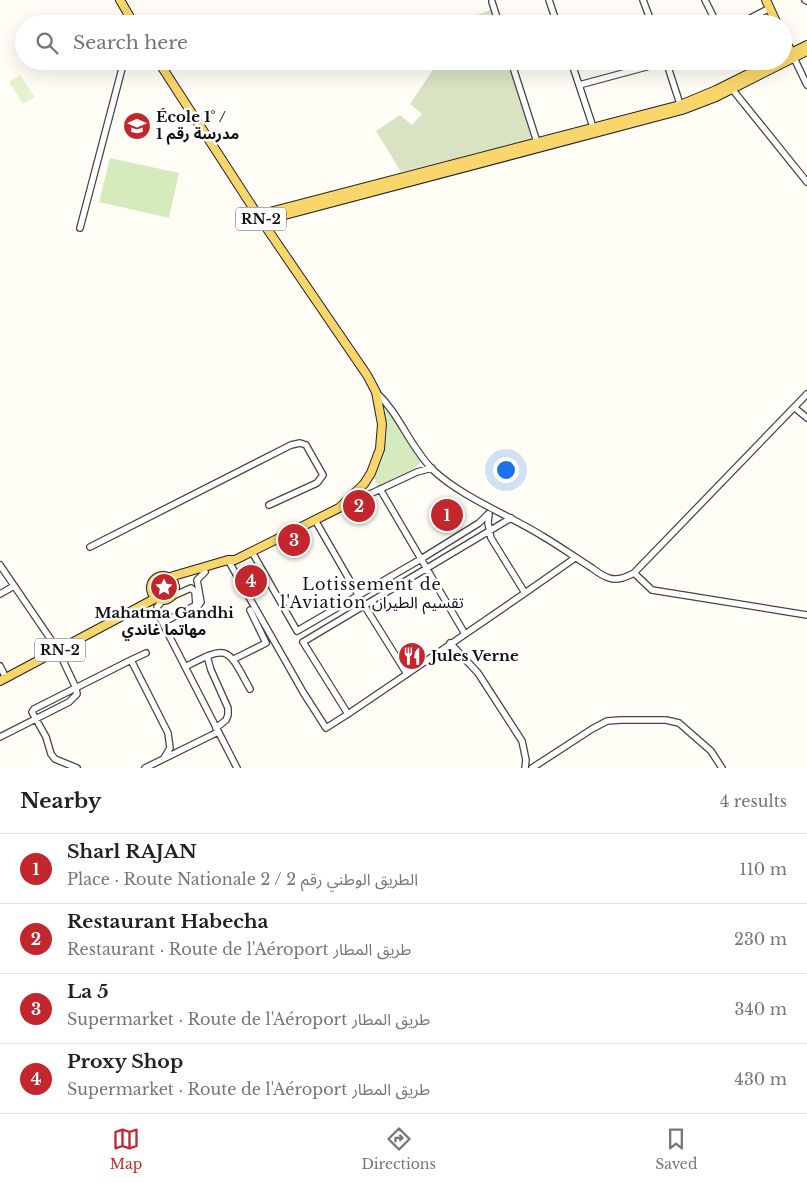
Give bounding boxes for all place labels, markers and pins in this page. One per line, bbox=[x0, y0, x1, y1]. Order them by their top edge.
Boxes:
place label: École 1° / مدرسة رقم 1 bbox=[156, 107, 239, 145]
school or university icon: École 1° / مدرسة رقم 1 bbox=[122, 111, 152, 141]
pin: 2 bbox=[343, 487, 375, 525]
pin: 1 bbox=[431, 496, 463, 534]
pin: 3 bbox=[278, 521, 310, 559]
pin: 4 bbox=[235, 562, 267, 600]
place icon: Mahatma Gandhi مهاتما غاندي bbox=[149, 572, 179, 602]
place label: Mahatma Gandhi مهاتما غاندي bbox=[94, 603, 234, 641]
restaurant icon: Jules Verne bbox=[397, 641, 427, 671]
place label: Jules Verne bbox=[428, 646, 519, 665]

